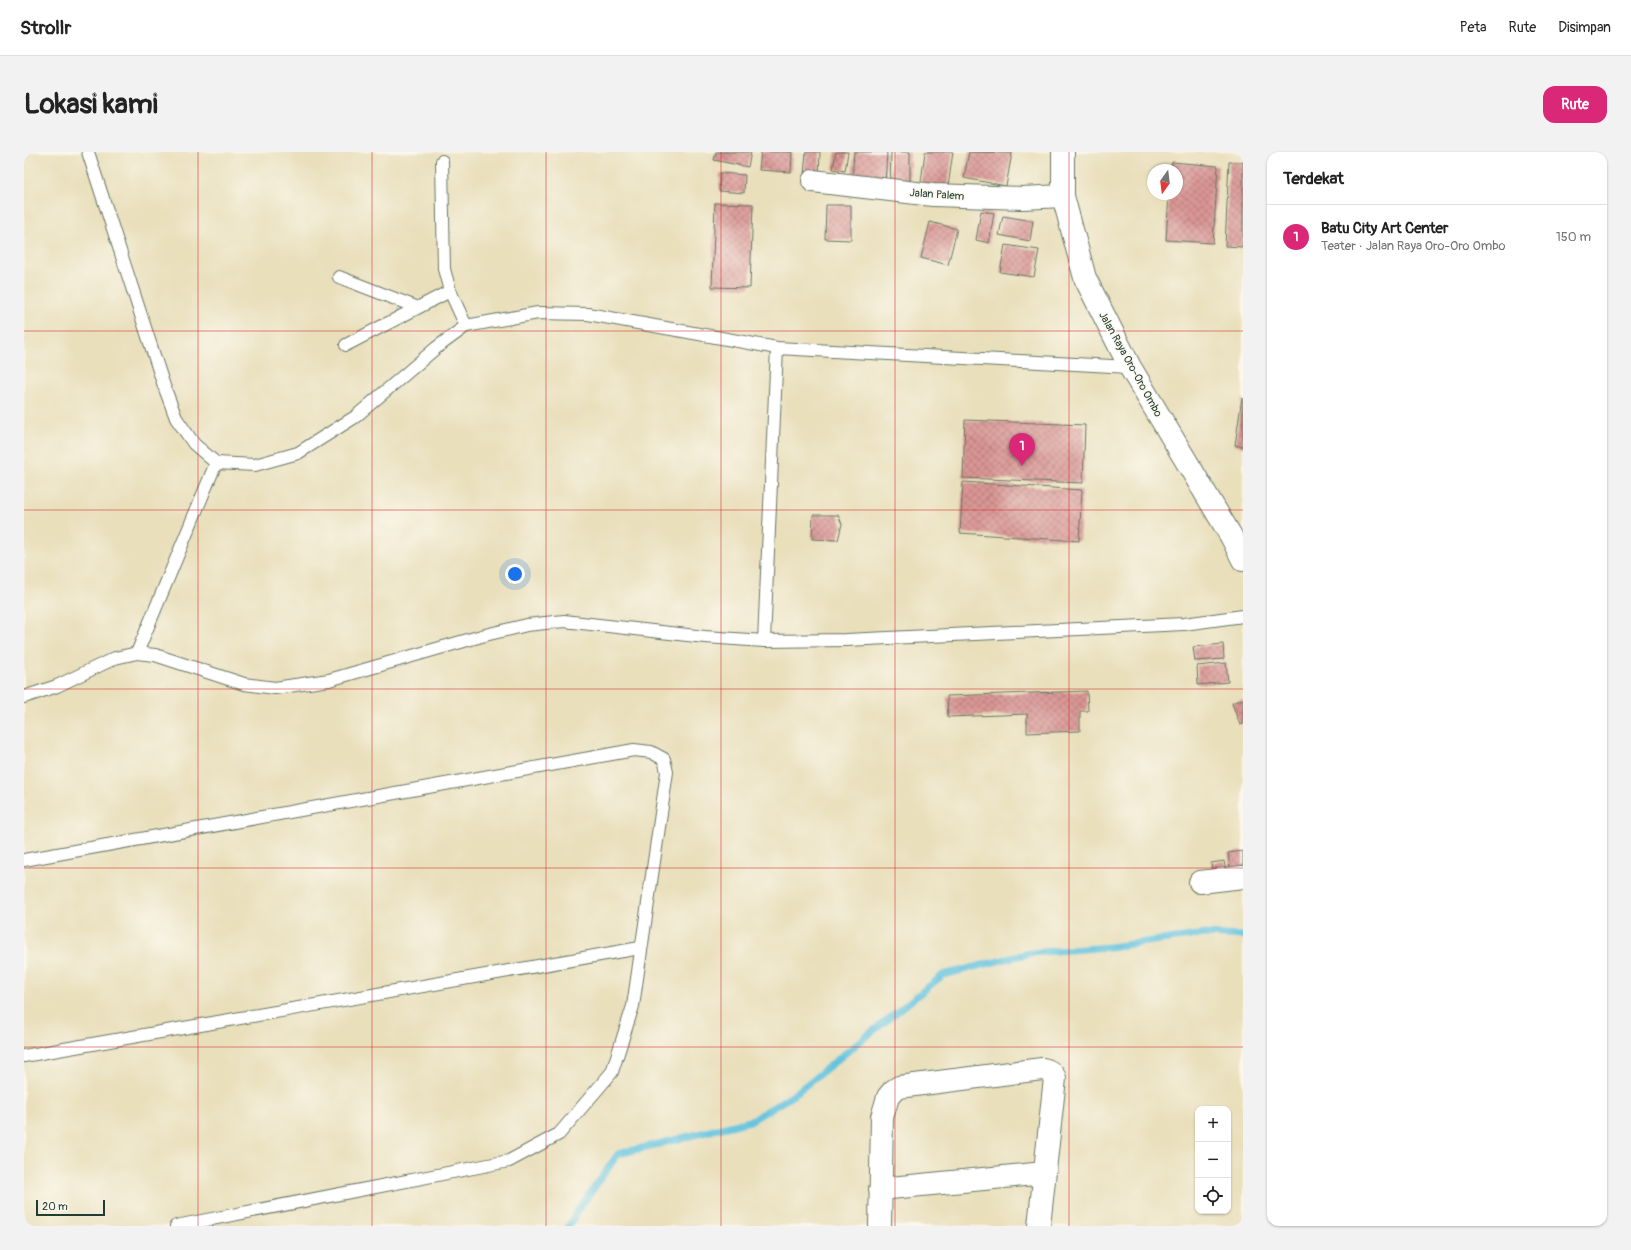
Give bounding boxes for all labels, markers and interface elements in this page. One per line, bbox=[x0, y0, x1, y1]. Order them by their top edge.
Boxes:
text: Strollr bbox=[20, 16, 71, 40]
text: Peta bbox=[1460, 19, 1487, 36]
text: Rute bbox=[1509, 19, 1536, 36]
text: Disimpan bbox=[1558, 19, 1611, 36]
button: Rute bbox=[1543, 86, 1607, 123]
text: Lokasi kami bbox=[24, 87, 158, 122]
north arrow bbox=[1147, 164, 1183, 200]
text: Terdekat bbox=[1283, 168, 1344, 189]
street label: Jalan Palem bbox=[909, 186, 965, 203]
text: Batu City Art Center bbox=[1321, 219, 1448, 238]
text: 1 bbox=[1293, 229, 1299, 245]
text: 150 m bbox=[1556, 229, 1591, 245]
text: Teater · Jalan Raya Oro-Oro Ombo bbox=[1321, 238, 1506, 254]
street label: Jalan Raya Oro-Oro Ombo bbox=[1096, 309, 1165, 419]
pin: 1 bbox=[1009, 433, 1035, 466]
your location bbox=[505, 564, 525, 584]
map controls bbox=[1195, 1106, 1231, 1214]
button: + bbox=[1195, 1106, 1231, 1142]
button: − bbox=[1195, 1142, 1231, 1178]
button: locate bbox=[1195, 1178, 1231, 1214]
scale bar bbox=[36, 1198, 105, 1217]
text: 20 m bbox=[42, 1200, 68, 1213]

